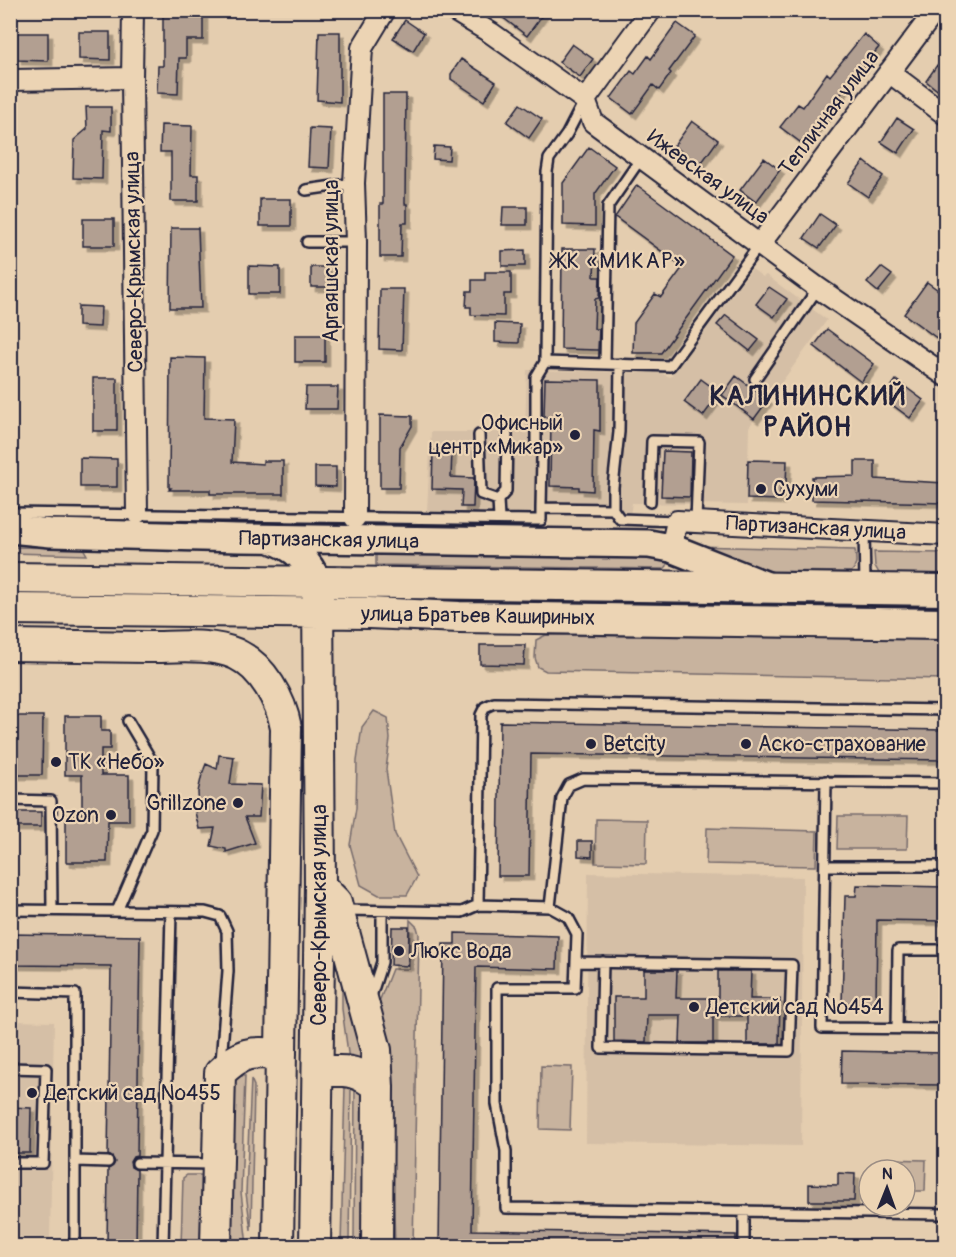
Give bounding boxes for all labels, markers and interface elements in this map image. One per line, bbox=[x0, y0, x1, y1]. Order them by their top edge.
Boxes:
street label: Тепличная улица bbox=[773, 45, 885, 181]
street label: Ижевская улица bbox=[642, 124, 774, 230]
street label: Северо-Крымская улица bbox=[119, 151, 149, 373]
street label: Аргаяшская улица bbox=[318, 179, 345, 343]
district label: ЖК «МИКАР» bbox=[549, 247, 686, 275]
district label: КАЛИНИНСКИЙ РАЙОН bbox=[710, 380, 906, 444]
place label: Офисный центр «Микар» bbox=[428, 410, 563, 461]
marker: Офисный центр «Микар» bbox=[568, 428, 582, 442]
place label: Сухуми bbox=[773, 476, 838, 503]
marker: Сухуми bbox=[754, 482, 768, 496]
street label: Партизанская улица bbox=[725, 510, 907, 546]
street label: Партизанская улица bbox=[239, 525, 419, 555]
street label: улица Братьев Кашириных bbox=[360, 600, 595, 632]
place label: Betcity bbox=[603, 731, 666, 758]
place label: Аско-страхование bbox=[758, 731, 926, 758]
marker: Betcity bbox=[584, 737, 598, 751]
marker: Аско-страхование bbox=[739, 737, 753, 751]
place label: ТК «Небо» bbox=[68, 749, 165, 776]
marker: ТК «Небо» bbox=[49, 755, 63, 769]
place label: Grillzone bbox=[147, 790, 227, 817]
marker: Grillzone bbox=[231, 796, 245, 810]
place label: Ozon bbox=[52, 802, 99, 829]
street label: Северо-Крымская улица bbox=[306, 804, 333, 1026]
marker: Ozon bbox=[104, 808, 118, 822]
place label: Люкс Вода bbox=[410, 938, 512, 965]
marker: Люкс Вода bbox=[392, 944, 406, 958]
place label: Детский сад №454 bbox=[705, 994, 884, 1021]
marker: Детский сад №454 bbox=[687, 1000, 701, 1014]
place label: Детский сад №455 bbox=[43, 1080, 221, 1107]
marker: Детский сад №455 bbox=[25, 1086, 39, 1100]
north arrow bbox=[857, 1158, 917, 1218]
text: N bbox=[882, 1164, 893, 1184]

